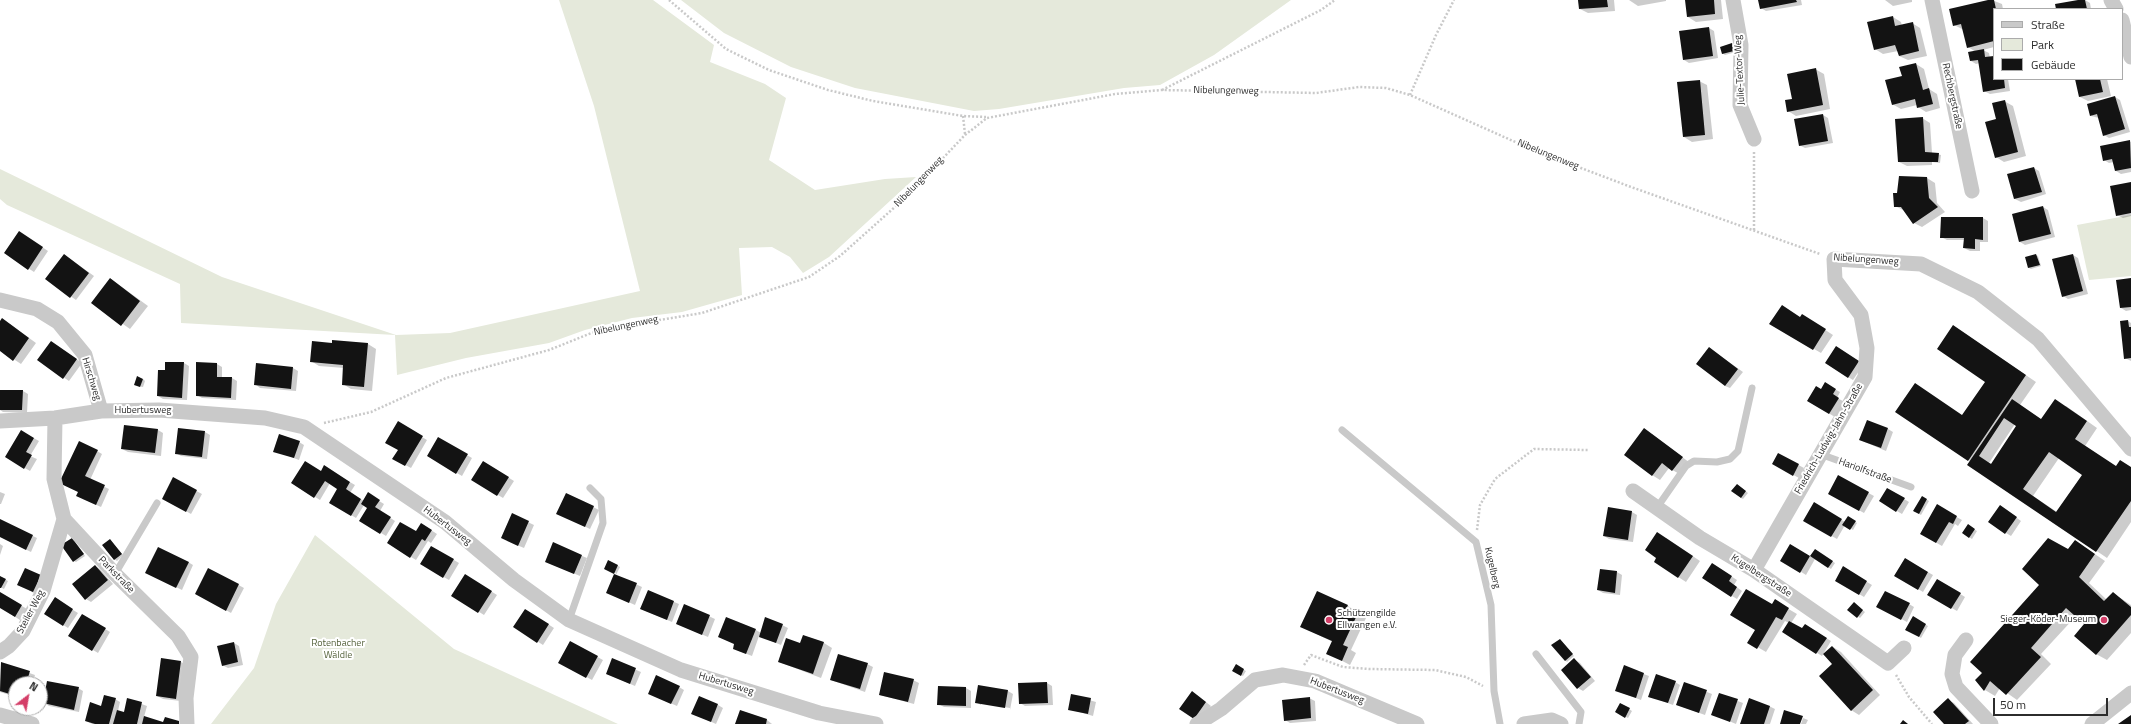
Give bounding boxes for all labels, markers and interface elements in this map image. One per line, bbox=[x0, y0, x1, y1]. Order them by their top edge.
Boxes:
legend bbox=[1993, 8, 2123, 80]
text: Straße bbox=[2031, 15, 2065, 34]
street label: Julie-Textor-Weg bbox=[1732, 35, 1748, 105]
text: Park bbox=[2031, 35, 2054, 54]
text: Gebäude bbox=[2031, 55, 2076, 74]
street label: Rechbergstraße bbox=[1939, 62, 1965, 130]
street label: Nibelungenweg bbox=[1193, 84, 1259, 98]
street label: Nibelungenweg bbox=[1515, 137, 1581, 173]
street label: Nibelungenweg bbox=[892, 154, 946, 210]
street label: Nibelungenweg bbox=[1833, 252, 1899, 268]
street label: Nibelungenweg bbox=[593, 313, 659, 339]
street label: Hirschweg bbox=[79, 356, 103, 402]
street label: Friedrich-Ludwig-Jahn-Straße bbox=[1792, 381, 1866, 497]
street label: Hubertusweg bbox=[114, 405, 172, 417]
street label: Hariolfstraße bbox=[1837, 456, 1893, 486]
street label: Hubertusweg bbox=[421, 504, 473, 548]
street label: Kugelberg bbox=[1481, 546, 1503, 590]
street label: Kugelbergstraße bbox=[1729, 552, 1793, 600]
street label: Parkstraße bbox=[96, 554, 136, 596]
street label: Steiler Weg bbox=[14, 588, 48, 636]
place label: Schützengilde Ellwangen e.V. bbox=[1337, 608, 1397, 632]
place label: Sieger-Köder-Museum bbox=[2000, 614, 2096, 626]
marker: Schützengilde Ellwangen e.V. bbox=[1324, 615, 1334, 625]
marker: Sieger-Köder-Museum bbox=[2099, 615, 2109, 625]
park label: Rotenbacher Wäldle bbox=[311, 638, 365, 662]
street label: Hubertusweg bbox=[697, 670, 755, 698]
street label: Hubertusweg bbox=[1308, 675, 1366, 707]
north arrow bbox=[8, 676, 48, 716]
text: N bbox=[26, 678, 41, 695]
scale bar bbox=[1995, 690, 2110, 716]
text: 50 m bbox=[2000, 695, 2026, 714]

